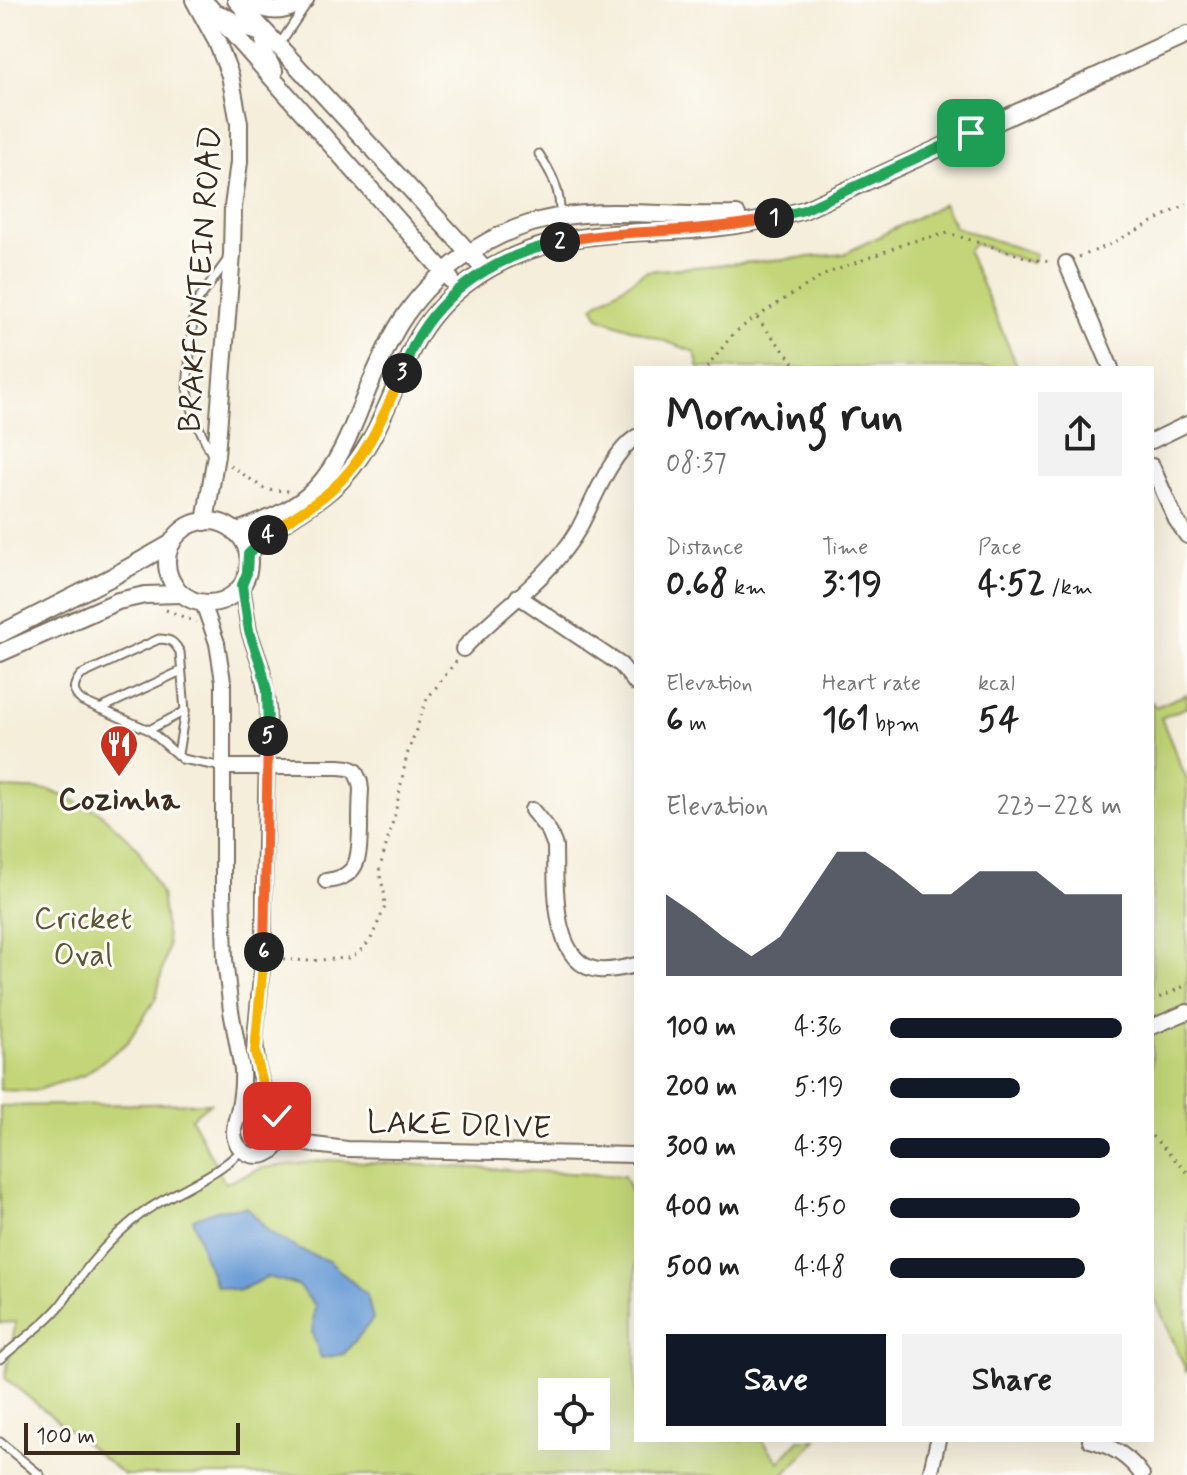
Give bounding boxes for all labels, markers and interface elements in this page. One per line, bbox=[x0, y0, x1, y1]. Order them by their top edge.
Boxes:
pin bbox=[937, 99, 1005, 167]
icon: arrive bbox=[949, 111, 993, 155]
street label: BRAKFONTEIN ROAD bbox=[169, 124, 233, 434]
pin: 1 bbox=[754, 198, 794, 238]
text: 1 bbox=[769, 204, 779, 232]
pin: 2 bbox=[540, 222, 580, 262]
text: 2 bbox=[555, 228, 565, 256]
pin: 3 bbox=[382, 353, 422, 393]
text: 3 bbox=[397, 359, 407, 387]
text: Morning run bbox=[666, 388, 903, 446]
button: share bbox=[1038, 392, 1122, 476]
text: 08:37 bbox=[666, 447, 727, 481]
pin: 4 bbox=[248, 515, 288, 555]
text: 4 bbox=[262, 521, 274, 549]
text: Distance bbox=[666, 534, 743, 562]
text: Time bbox=[822, 534, 868, 562]
text: Pace bbox=[978, 534, 1022, 562]
text: 0.68 bbox=[666, 562, 728, 607]
text: 3:19 bbox=[822, 562, 882, 607]
text: 4:52 bbox=[978, 562, 1045, 607]
text: km bbox=[728, 574, 766, 602]
text: /km bbox=[1045, 574, 1093, 602]
text: Elevation bbox=[666, 670, 753, 698]
text: Heart rate bbox=[822, 670, 921, 698]
text: kcal bbox=[978, 670, 1015, 698]
text: 6 bbox=[666, 698, 683, 743]
text: 161 bbox=[822, 698, 869, 743]
text: 54 bbox=[978, 698, 1019, 743]
text: m bbox=[683, 710, 707, 738]
text: bpm bbox=[869, 710, 919, 738]
pin: 5 bbox=[248, 716, 288, 756]
text: 5 bbox=[261, 722, 275, 750]
restaurant icon: Cozinha bbox=[98, 723, 140, 778]
place label: Cozinha bbox=[58, 779, 180, 821]
text: Elevation bbox=[666, 790, 768, 824]
text: 223–228 m bbox=[997, 790, 1122, 824]
park label: Cricket Oval bbox=[34, 898, 132, 977]
pin: 6 bbox=[244, 932, 284, 972]
text: 6 bbox=[258, 938, 270, 966]
text: 100 m bbox=[666, 1011, 736, 1045]
text: 4:36 bbox=[794, 1011, 842, 1045]
text: 200 m bbox=[666, 1071, 737, 1105]
text: 5:19 bbox=[794, 1071, 844, 1105]
pin bbox=[243, 1082, 311, 1150]
icon: check bbox=[255, 1094, 299, 1138]
street label: LAKE DRIVE bbox=[366, 1102, 552, 1150]
text: 300 m bbox=[666, 1131, 736, 1165]
text: 4:39 bbox=[794, 1131, 843, 1165]
text: 400 m bbox=[666, 1191, 739, 1225]
text: 4:50 bbox=[794, 1191, 847, 1225]
text: 500 m bbox=[666, 1251, 740, 1285]
text: 4:48 bbox=[794, 1251, 845, 1285]
button: Save bbox=[666, 1334, 886, 1426]
button: Share bbox=[902, 1334, 1122, 1426]
map controls bbox=[538, 1378, 610, 1450]
button: locate bbox=[538, 1378, 610, 1450]
scale bar bbox=[24, 1419, 240, 1455]
text: 100 m bbox=[36, 1423, 95, 1451]

